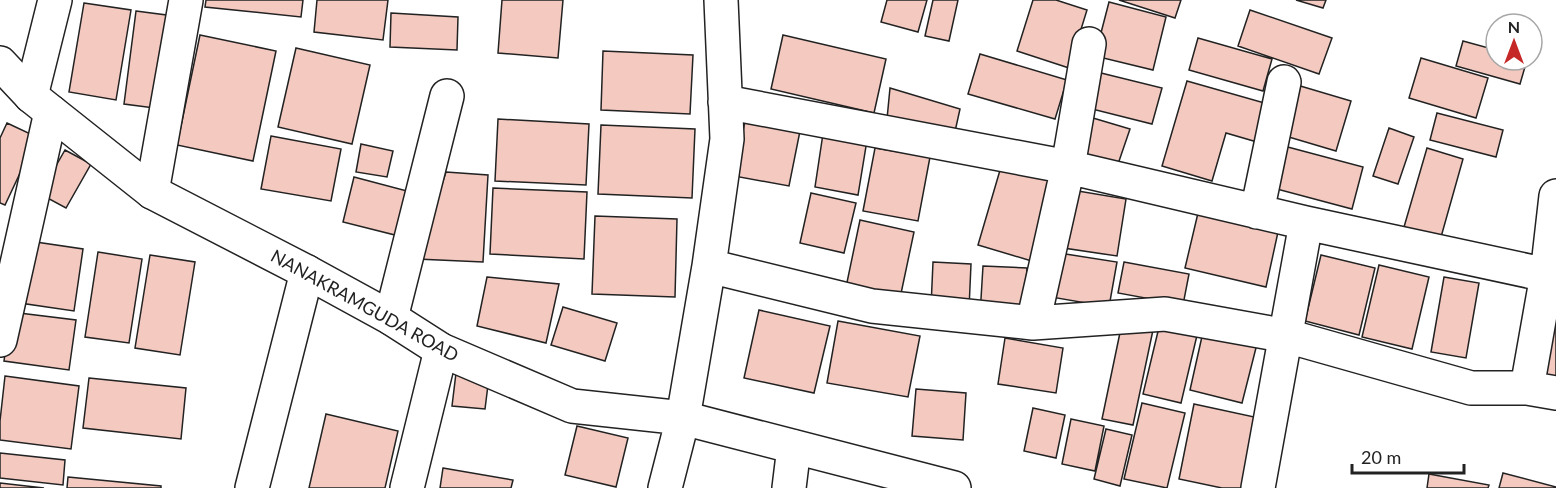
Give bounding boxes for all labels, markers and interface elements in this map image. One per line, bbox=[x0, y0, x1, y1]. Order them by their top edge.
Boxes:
north arrow bbox=[1484, 12, 1544, 72]
text: N bbox=[1508, 17, 1520, 36]
street label: NANAKRAMGUDA ROAD bbox=[267, 244, 463, 366]
scale bar bbox=[1352, 437, 1464, 475]
text: 20 m bbox=[1361, 446, 1401, 468]

